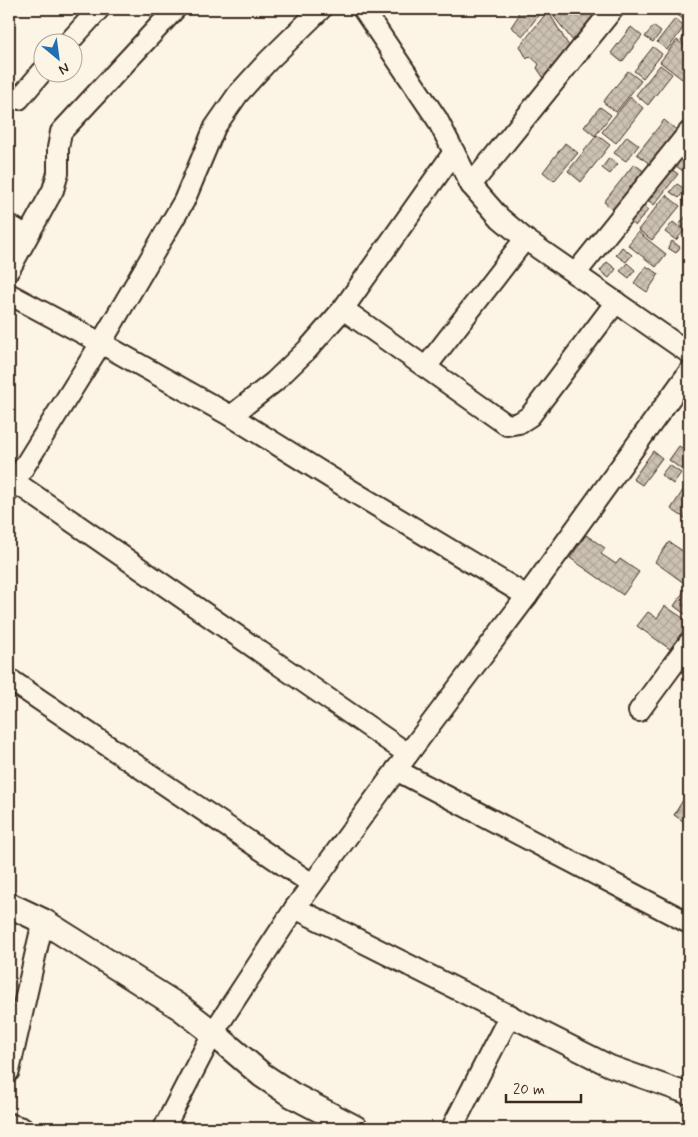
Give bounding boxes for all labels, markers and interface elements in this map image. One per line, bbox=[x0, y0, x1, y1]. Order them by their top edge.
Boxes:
north arrow bbox=[32, 32, 82, 82]
text: N bbox=[55, 58, 72, 79]
scale bar bbox=[506, 1072, 580, 1104]
text: 20 m bbox=[513, 1080, 545, 1100]

